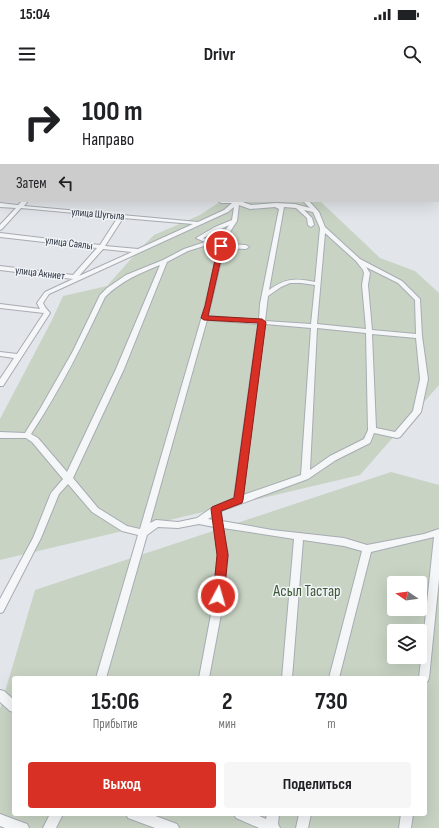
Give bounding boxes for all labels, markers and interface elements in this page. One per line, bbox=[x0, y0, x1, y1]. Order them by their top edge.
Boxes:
text: 15:04 bbox=[20, 5, 50, 24]
icon: menu bbox=[16, 43, 38, 65]
icon: search bbox=[401, 43, 423, 65]
text: Drivr bbox=[204, 44, 235, 65]
text: 100 m bbox=[82, 95, 143, 128]
icon: right bbox=[16, 96, 68, 148]
text: Направо bbox=[82, 129, 134, 150]
icon: left bbox=[55, 172, 77, 194]
text: Затем bbox=[16, 174, 47, 193]
street label: улица Шугыла bbox=[71, 205, 125, 223]
pin bbox=[204, 229, 238, 263]
street label: улица Саялы bbox=[44, 234, 94, 252]
icon: arrive bbox=[210, 235, 232, 257]
street label: улица Акниет bbox=[14, 264, 66, 283]
position arrow bbox=[197, 575, 239, 617]
north arrow bbox=[387, 576, 427, 616]
map controls bbox=[387, 576, 427, 664]
park label: Асыл Тастар bbox=[272, 582, 341, 601]
button: layers bbox=[387, 624, 427, 664]
text: 15:06 bbox=[91, 687, 139, 716]
text: 2 bbox=[222, 687, 232, 716]
text: 730 bbox=[315, 687, 348, 716]
text: Прибытие bbox=[93, 716, 138, 732]
text: мин bbox=[219, 716, 236, 732]
text: m bbox=[327, 716, 336, 732]
button: Выход bbox=[28, 762, 216, 808]
button: Поделиться bbox=[224, 762, 411, 808]

